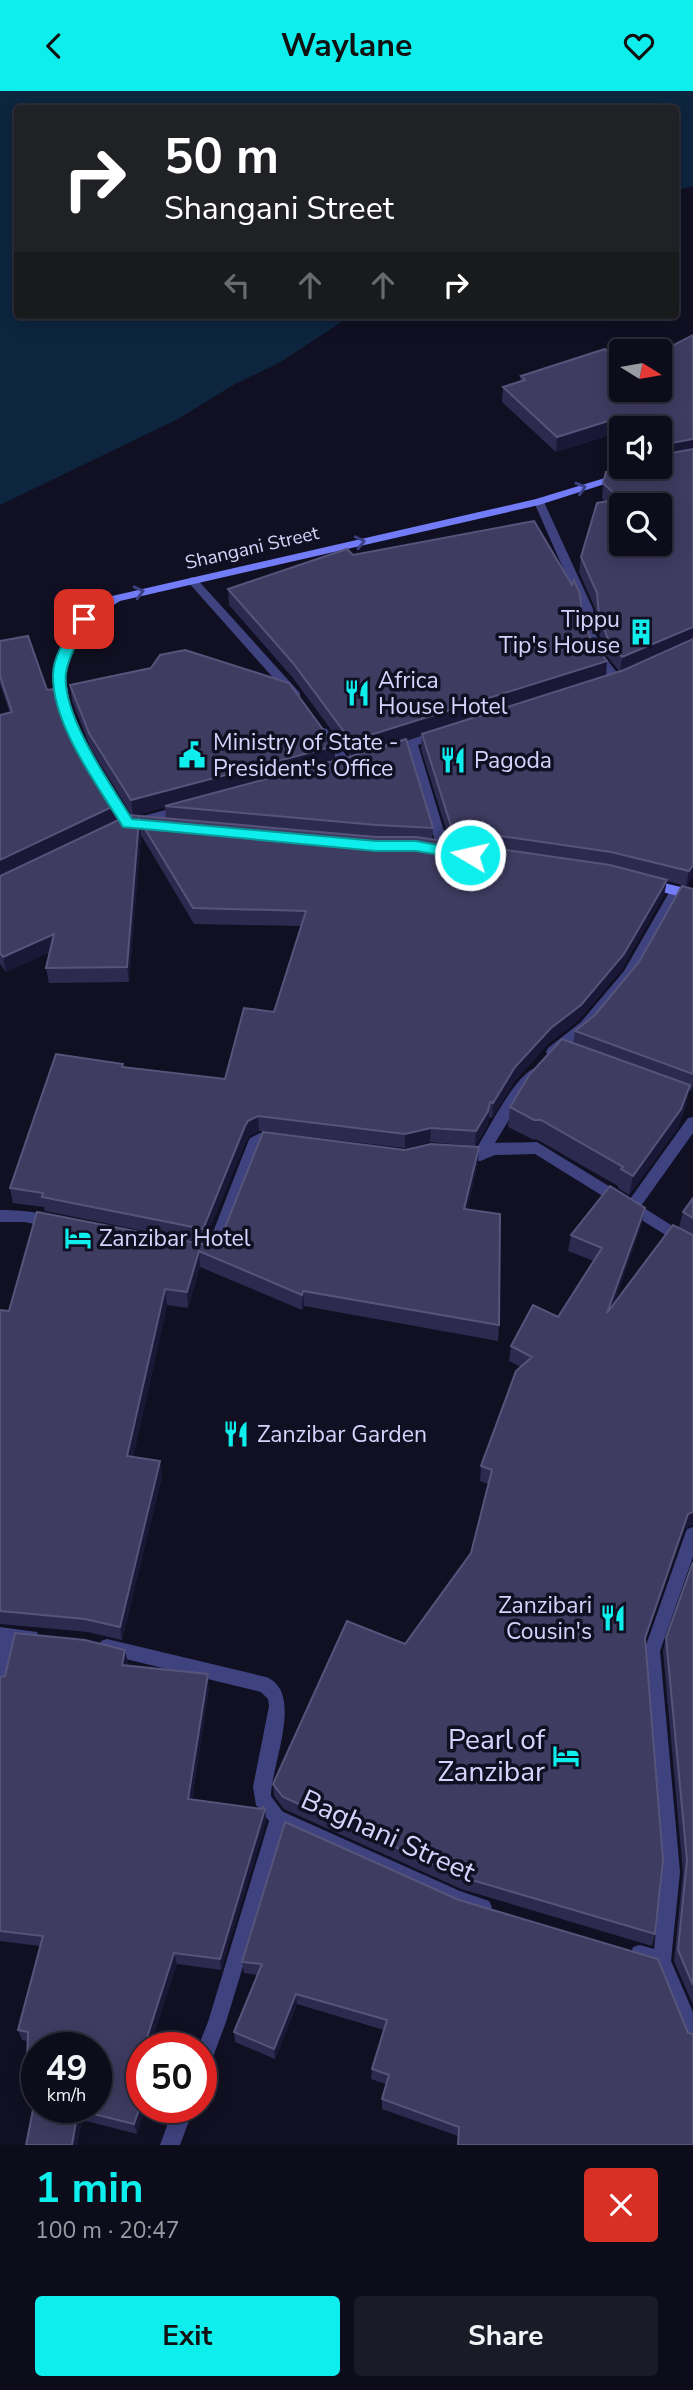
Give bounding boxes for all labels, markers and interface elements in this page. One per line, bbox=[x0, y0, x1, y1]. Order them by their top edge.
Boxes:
text: Waylane bbox=[281, 24, 412, 67]
icon: back bbox=[35, 27, 73, 65]
icon: heart bbox=[620, 27, 658, 65]
text: 50 m bbox=[164, 123, 279, 190]
icon: right bbox=[49, 133, 140, 224]
text: Shangani Street bbox=[164, 187, 394, 230]
icon: left bbox=[218, 266, 256, 304]
icon: ahead bbox=[291, 266, 329, 304]
icon: ahead bbox=[364, 266, 402, 304]
icon: right bbox=[437, 266, 475, 304]
north arrow bbox=[609, 339, 672, 403]
map controls bbox=[609, 339, 672, 556]
button: sound bbox=[609, 416, 672, 479]
one-way arrow bbox=[575, 482, 587, 497]
button: search bbox=[609, 493, 672, 556]
street label: Shangani Street bbox=[183, 520, 322, 576]
one-way arrow bbox=[354, 535, 366, 550]
one-way arrow bbox=[133, 586, 145, 600]
pin bbox=[54, 589, 114, 649]
icon: arrive bbox=[65, 600, 103, 638]
place label: Tippu Tip's House bbox=[499, 604, 620, 661]
building icon: Tippu Tip's House bbox=[626, 617, 656, 647]
place label: Africa House Hotel bbox=[378, 665, 508, 722]
restaurant icon: Africa House Hotel bbox=[342, 678, 372, 708]
place label: Ministry of State - President's Office bbox=[213, 727, 398, 784]
public building icon: Ministry of State - President's Office bbox=[177, 740, 207, 770]
restaurant icon: Pagoda bbox=[438, 745, 468, 775]
place label: Pagoda bbox=[474, 745, 552, 776]
position arrow bbox=[433, 818, 507, 892]
hotel icon: Zanzibar Hotel bbox=[63, 1223, 93, 1253]
place label: Zanzibar Hotel bbox=[99, 1223, 251, 1254]
restaurant icon: Zanzibar Garden bbox=[221, 1419, 251, 1449]
place label: Zanzibar Garden bbox=[257, 1419, 427, 1450]
place label: Zanzibari Cousin's bbox=[498, 1590, 592, 1647]
restaurant icon: Zanzibari Cousin's bbox=[598, 1603, 628, 1633]
place label: Pearl of Zanzibar bbox=[437, 1721, 546, 1791]
hotel icon: Pearl of Zanzibar bbox=[551, 1741, 581, 1771]
street label: Baghani Street bbox=[295, 1781, 481, 1891]
speed limit sign: 50 bbox=[126, 2032, 217, 2123]
text: 49 bbox=[45, 2045, 88, 2092]
text: km/h bbox=[47, 2083, 86, 2107]
text: 1 min bbox=[35, 2160, 144, 2217]
button: close bbox=[584, 2168, 658, 2242]
text: 100 m · 20:47 bbox=[35, 2215, 180, 2246]
button: Exit bbox=[35, 2296, 340, 2376]
button: Share bbox=[354, 2296, 658, 2376]

